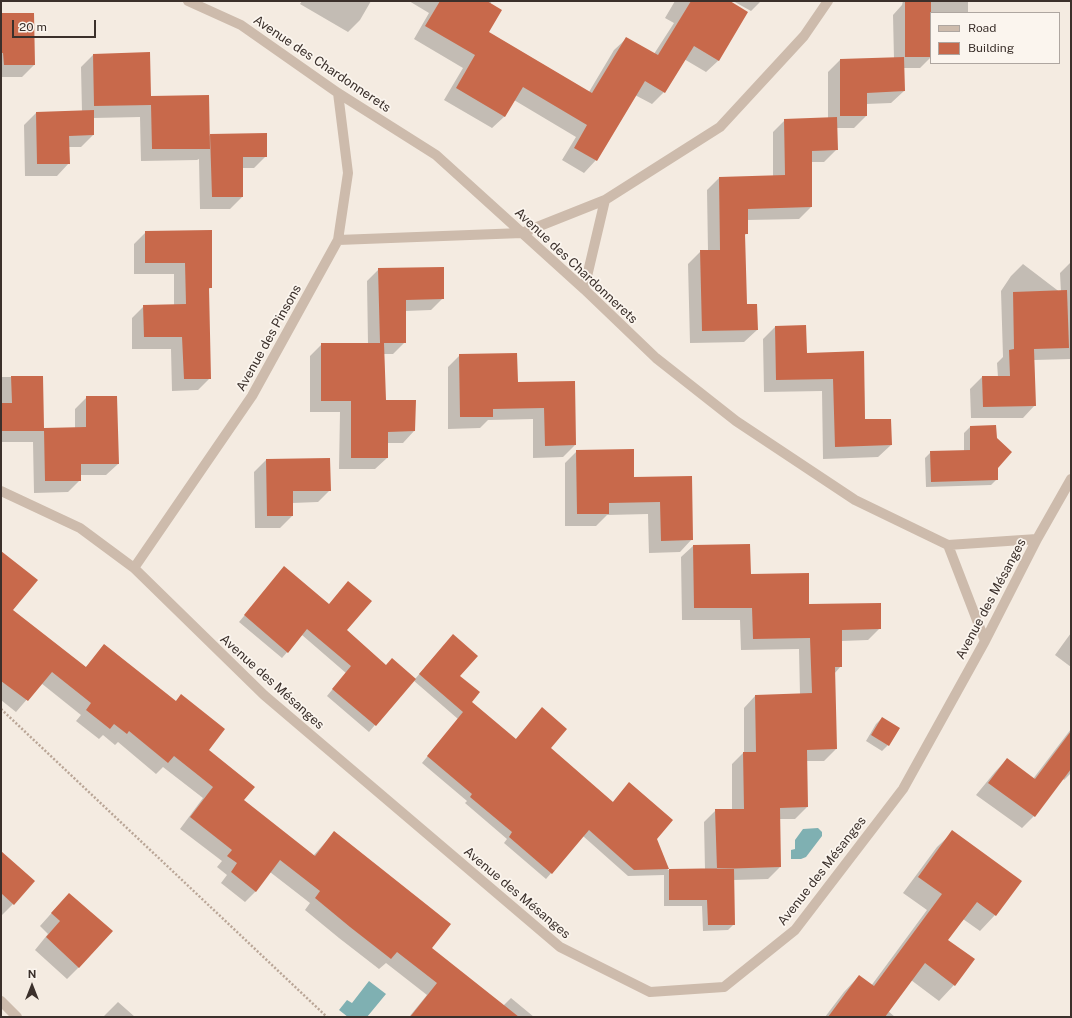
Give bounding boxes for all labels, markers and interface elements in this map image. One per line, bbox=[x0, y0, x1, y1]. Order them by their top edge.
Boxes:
scale bar bbox=[14, 12, 98, 38]
street label: Avenue des Chardonnerets bbox=[250, 12, 394, 116]
legend bbox=[930, 12, 1060, 64]
text: 20 m bbox=[19, 20, 47, 34]
text: Road bbox=[968, 21, 996, 35]
text: Building bbox=[968, 41, 1014, 55]
street label: Avenue des Chardonnerets bbox=[511, 205, 641, 327]
street label: Avenue des Pinsons bbox=[233, 282, 305, 394]
street label: Avenue des Mésanges bbox=[953, 536, 1029, 662]
street label: Avenue des Mésanges bbox=[217, 631, 327, 733]
street label: Avenue des Mésanges bbox=[774, 813, 870, 929]
street label: Avenue des Mésanges bbox=[460, 844, 574, 942]
north arrow bbox=[12, 966, 52, 1006]
text: N bbox=[28, 968, 36, 980]

